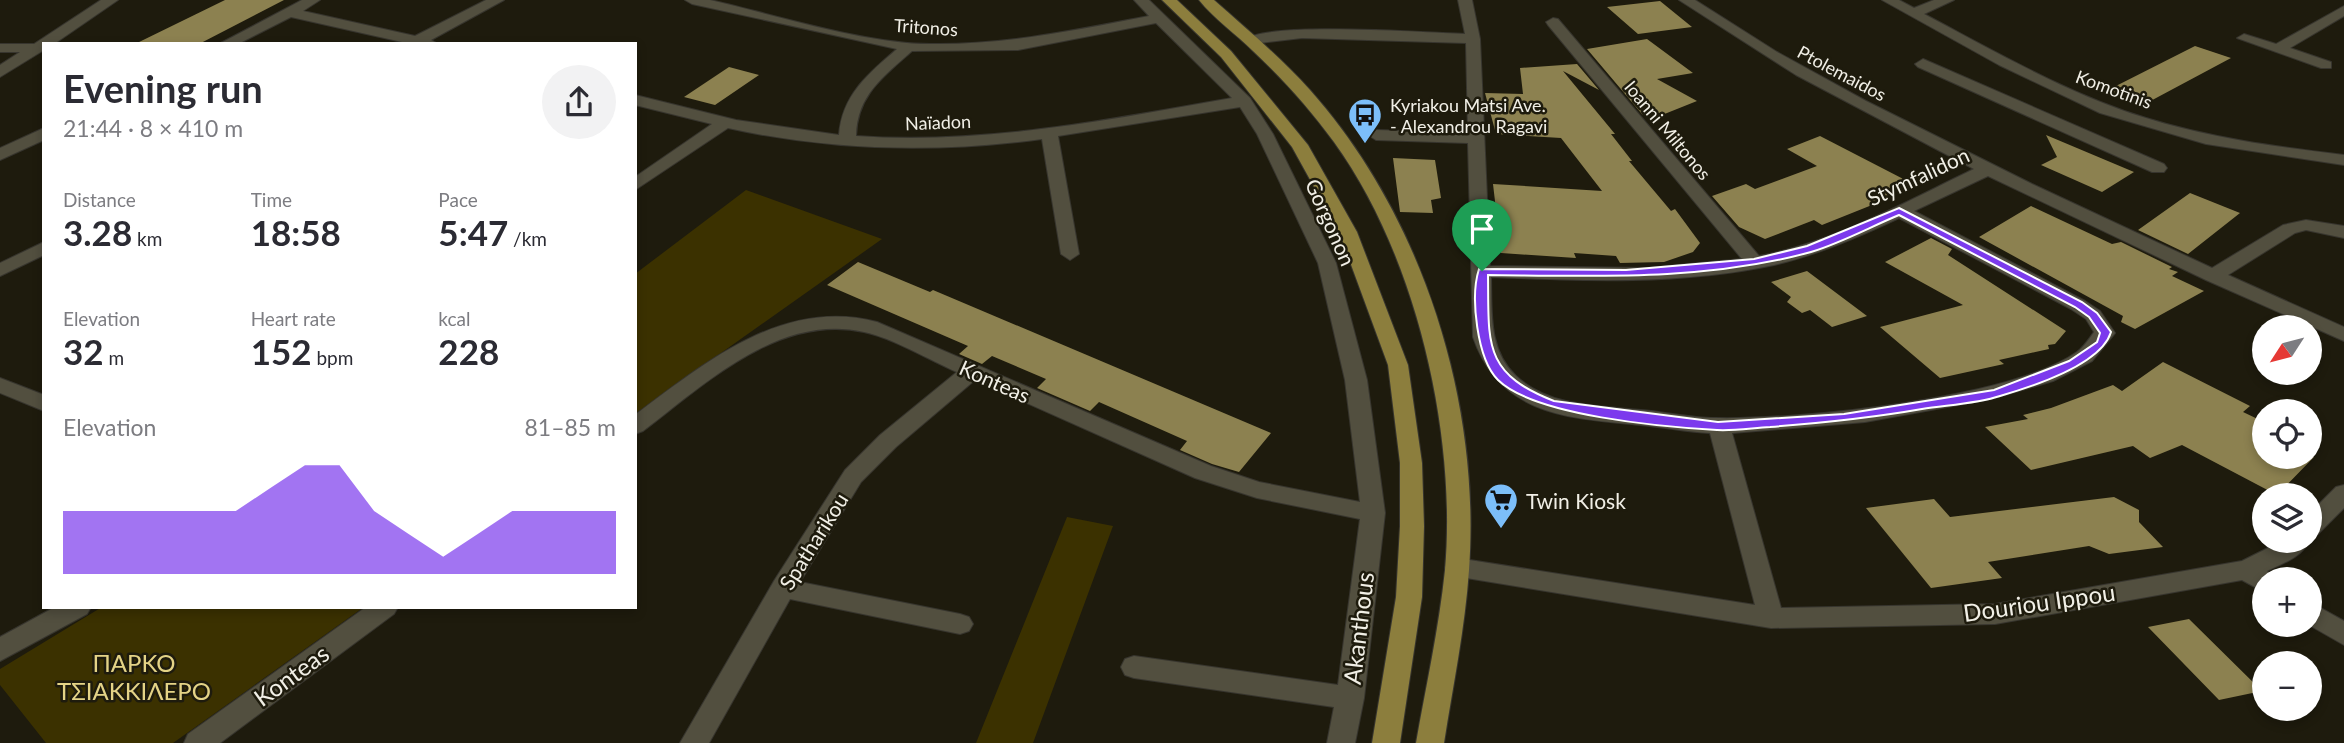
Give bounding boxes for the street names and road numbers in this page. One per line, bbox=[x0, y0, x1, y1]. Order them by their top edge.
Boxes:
street label: Tritonos bbox=[893, 14, 959, 40]
street label: Ptolemaidos bbox=[1794, 40, 1890, 106]
street label: Komotinis bbox=[2073, 65, 2155, 113]
street label: Ioanni Miltonos bbox=[1620, 76, 1716, 184]
street label: Naïadon bbox=[905, 110, 971, 134]
street label: Stymfalidon bbox=[1863, 142, 1973, 210]
street label: Gorgonon bbox=[1301, 175, 1361, 269]
street label: Konteas bbox=[956, 354, 1034, 408]
street label: Spatharikou bbox=[773, 488, 853, 594]
street label: Akanthous bbox=[1337, 570, 1379, 686]
street label: Douriou Ippou bbox=[1961, 577, 2117, 627]
street label: Konteas bbox=[248, 638, 334, 712]

